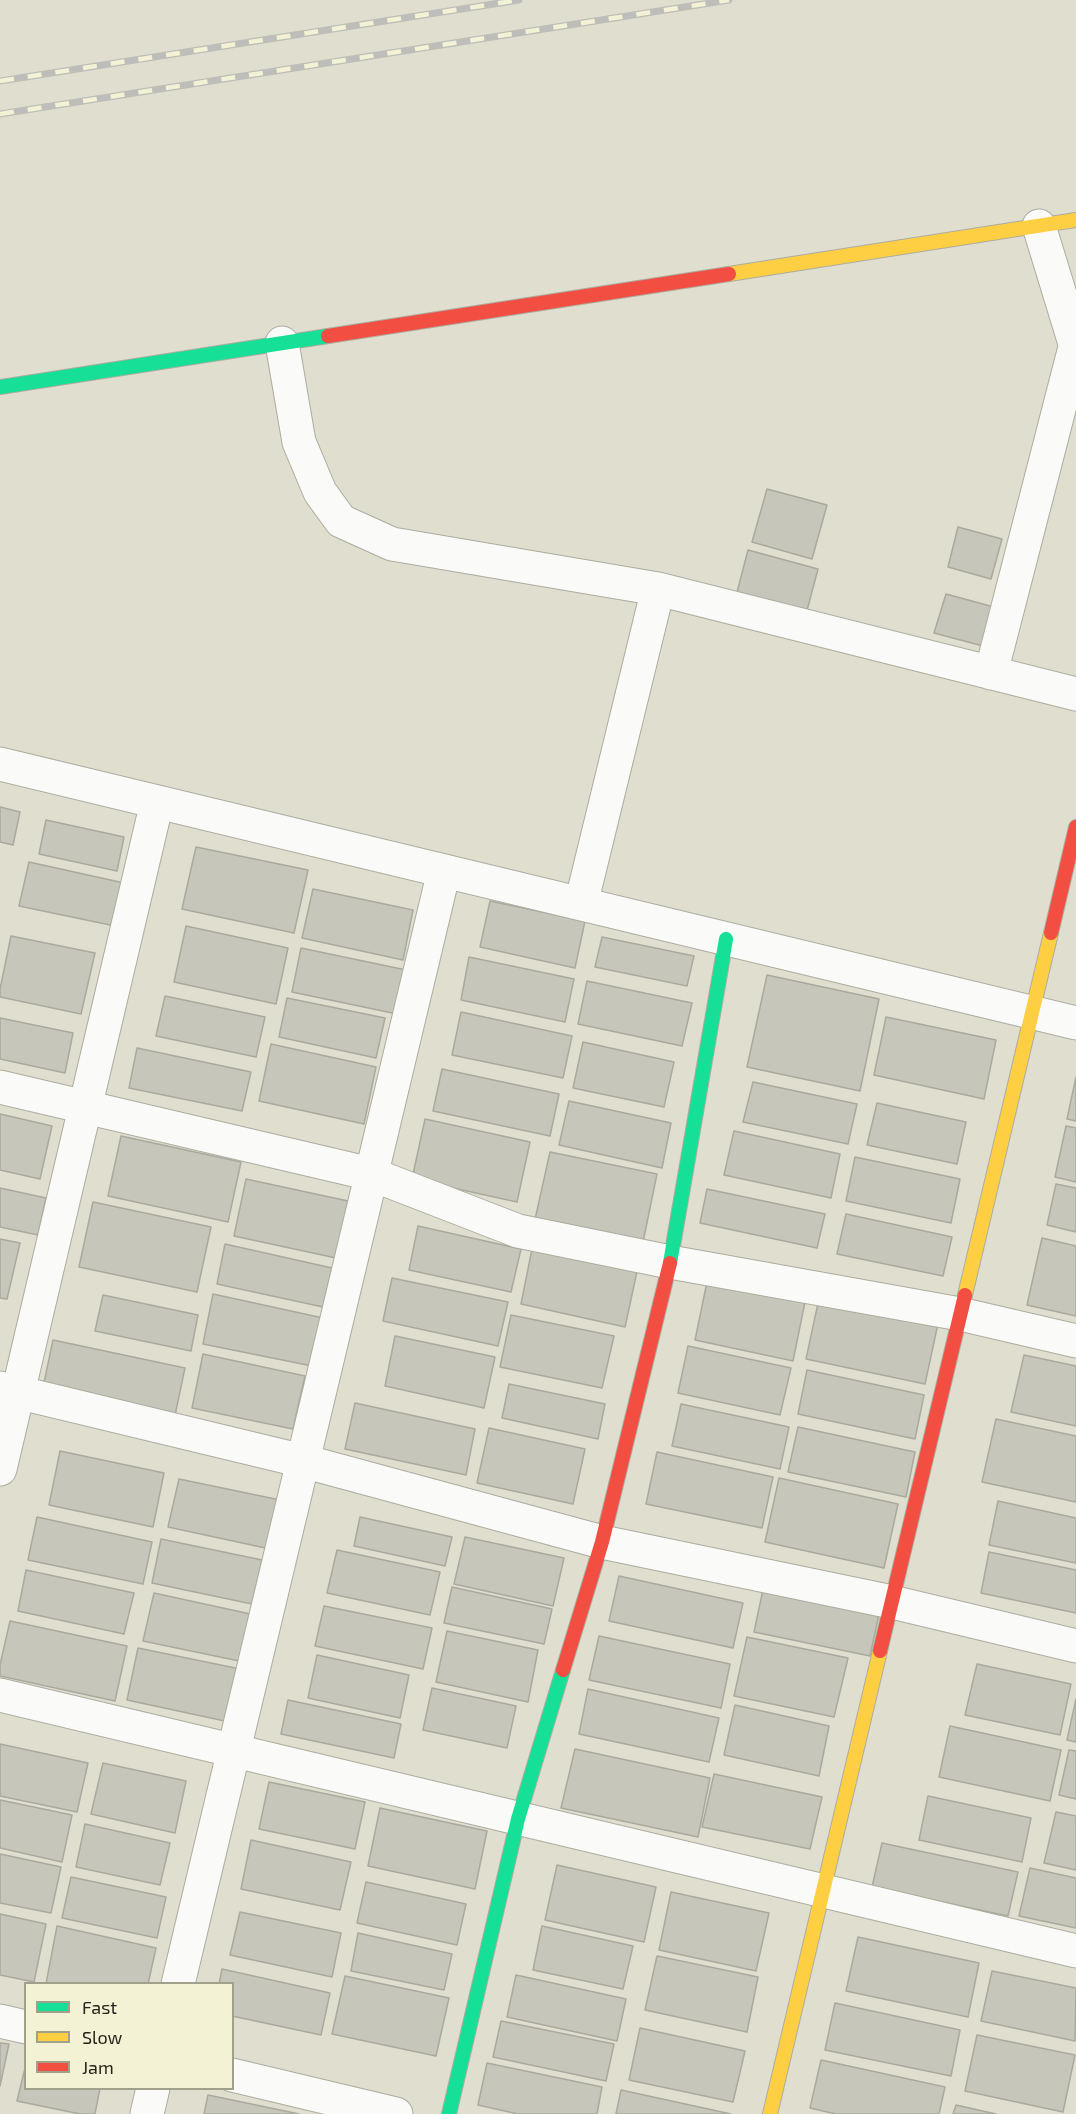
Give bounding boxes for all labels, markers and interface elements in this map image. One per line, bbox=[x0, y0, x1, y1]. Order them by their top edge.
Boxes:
legend bbox=[24, 1982, 234, 2090]
text: Fast bbox=[82, 1996, 117, 2018]
text: Slow bbox=[82, 2026, 122, 2048]
text: Jam bbox=[82, 2056, 114, 2078]

